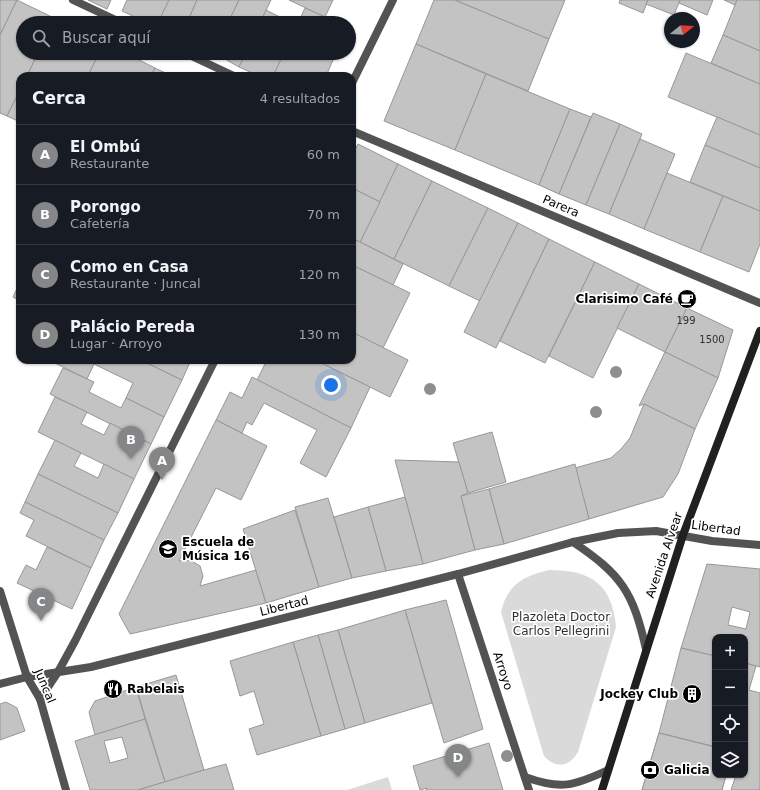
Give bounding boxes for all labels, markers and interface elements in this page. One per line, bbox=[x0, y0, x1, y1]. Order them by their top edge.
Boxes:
north arrow bbox=[664, 12, 700, 48]
search box bbox=[16, 16, 356, 60]
icon: search bbox=[30, 27, 52, 49]
text: Buscar aquí bbox=[62, 29, 150, 47]
text: Cerca bbox=[32, 88, 86, 108]
text: 4 resultados bbox=[260, 91, 340, 106]
text: El Ombú bbox=[70, 138, 140, 156]
text: A bbox=[40, 147, 50, 162]
text: 60 m bbox=[307, 147, 340, 162]
text: Restaurante bbox=[70, 156, 149, 171]
street label: Parera bbox=[541, 192, 581, 220]
text: Porongo bbox=[70, 198, 141, 216]
text: B bbox=[40, 207, 50, 222]
text: 70 m bbox=[307, 207, 340, 222]
text: Cafetería bbox=[70, 216, 130, 231]
text: Como en Casa bbox=[70, 258, 189, 276]
text: C bbox=[40, 267, 50, 282]
text: 120 m bbox=[298, 267, 340, 282]
text: Restaurante · Juncal bbox=[70, 276, 201, 291]
cafe icon: Clarisimo Café bbox=[676, 288, 698, 310]
place label: Clarisimo Café bbox=[576, 292, 673, 306]
house number: 199 bbox=[676, 315, 696, 326]
text: Palácio Pereda bbox=[70, 318, 195, 336]
text: D bbox=[40, 327, 50, 342]
text: 130 m bbox=[298, 327, 340, 342]
house number: 1500 bbox=[699, 334, 725, 345]
text: Lugar · Arroyo bbox=[70, 336, 162, 351]
your location bbox=[321, 375, 341, 395]
pin: B bbox=[118, 426, 144, 459]
pin: A bbox=[149, 447, 175, 480]
street label: Avenida Alvear bbox=[643, 510, 685, 600]
street label: Libertad bbox=[690, 518, 742, 538]
place label: Escuela de Música 16 bbox=[182, 535, 254, 563]
school or university icon: Escuela de Música 16 bbox=[157, 538, 179, 560]
pin: C bbox=[28, 588, 54, 621]
street label: Libertad bbox=[258, 593, 310, 619]
park label: Plazoleta Doctor Carlos Pellegrini bbox=[512, 610, 610, 638]
map controls bbox=[712, 634, 748, 778]
button: + bbox=[712, 634, 748, 670]
street label: Arroyo bbox=[490, 650, 516, 692]
street label: Juncal bbox=[31, 666, 58, 705]
button: − bbox=[712, 670, 748, 706]
restaurant icon: Rabelais bbox=[102, 678, 124, 700]
place label: Rabelais bbox=[127, 682, 185, 696]
building icon: Jockey Club bbox=[681, 683, 703, 705]
place label: Jockey Club bbox=[599, 687, 678, 701]
button: locate bbox=[712, 706, 748, 742]
button: layers bbox=[712, 742, 748, 778]
pin: D bbox=[445, 744, 471, 777]
bank icon: Galicia bbox=[639, 759, 661, 781]
place label: Galicia bbox=[664, 763, 710, 777]

